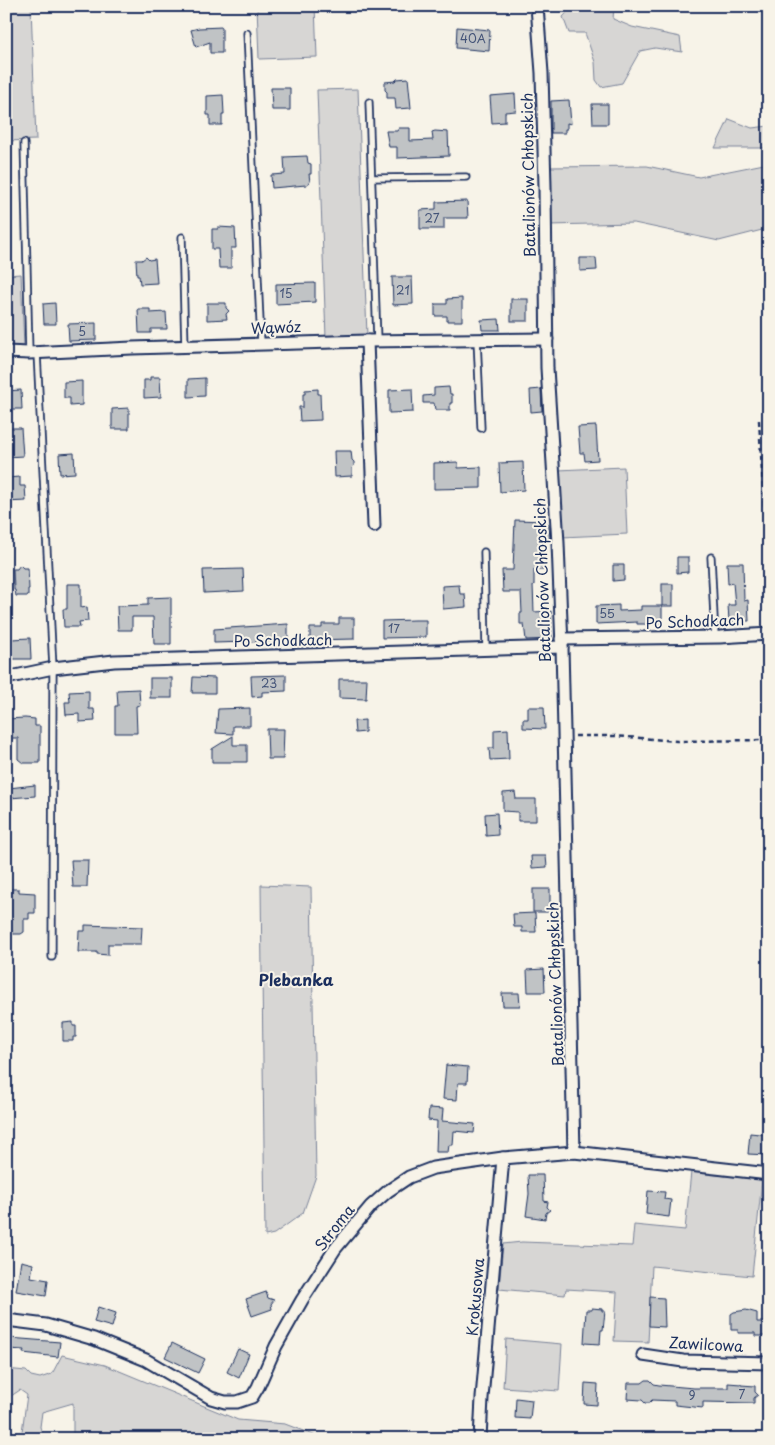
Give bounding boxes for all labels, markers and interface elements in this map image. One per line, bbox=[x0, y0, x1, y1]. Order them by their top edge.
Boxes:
house number: 40A bbox=[460, 29, 486, 47]
street label: Batalionów Chłopskich bbox=[515, 92, 540, 258]
house number: 27 bbox=[425, 209, 440, 227]
house number: 21 bbox=[396, 281, 410, 299]
house number: 15 bbox=[279, 284, 293, 302]
street label: Wąwóz bbox=[250, 314, 302, 339]
house number: 5 bbox=[78, 322, 86, 340]
street label: Batalionów Chłopskich bbox=[527, 497, 556, 663]
house number: 55 bbox=[599, 604, 615, 622]
street label: Po Schodkach bbox=[645, 607, 745, 634]
house number: 17 bbox=[388, 619, 400, 637]
street label: Po Schodkach bbox=[233, 627, 333, 652]
house number: 23 bbox=[261, 674, 277, 692]
street label: Batalionów Chłopskich bbox=[540, 901, 569, 1067]
district label: Plebanka bbox=[259, 967, 334, 991]
street label: Stroma bbox=[308, 1198, 360, 1255]
street label: Krokusowa bbox=[460, 1256, 489, 1337]
street label: Zawilcowa bbox=[668, 1330, 745, 1357]
house number: 7 bbox=[739, 1385, 746, 1403]
house number: 9 bbox=[688, 1386, 696, 1404]

